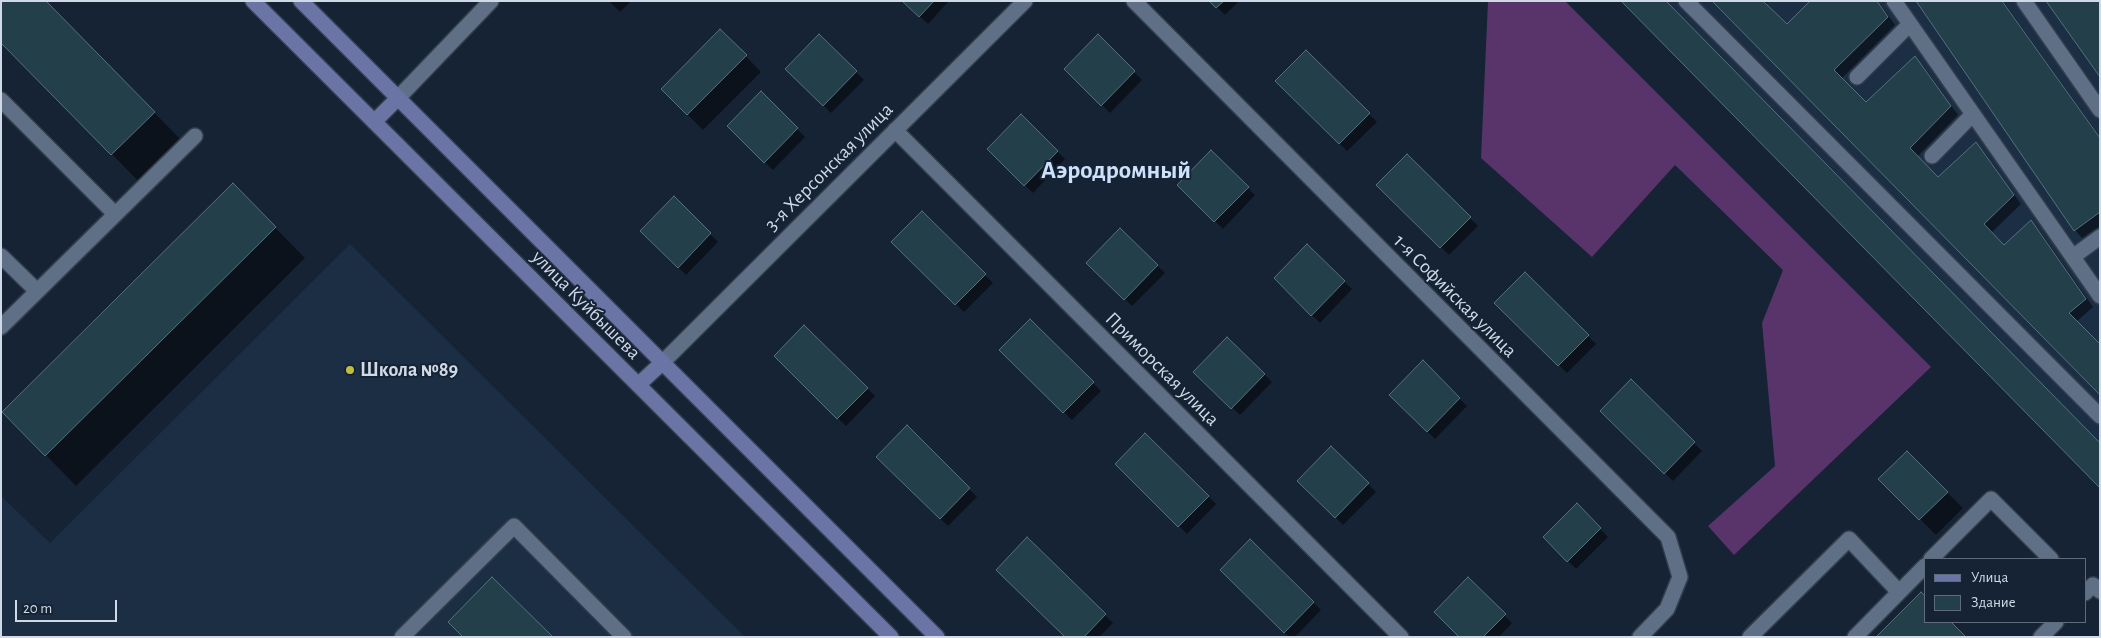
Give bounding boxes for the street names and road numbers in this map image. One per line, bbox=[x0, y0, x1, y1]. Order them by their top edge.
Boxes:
street label: 3-я Херсонская улица bbox=[760, 98, 898, 236]
street label: 1-я Софийская улица bbox=[1388, 229, 1522, 363]
street label: улица Куйбышева bbox=[526, 245, 646, 365]
street label: Приморская улица bbox=[1100, 307, 1224, 431]

